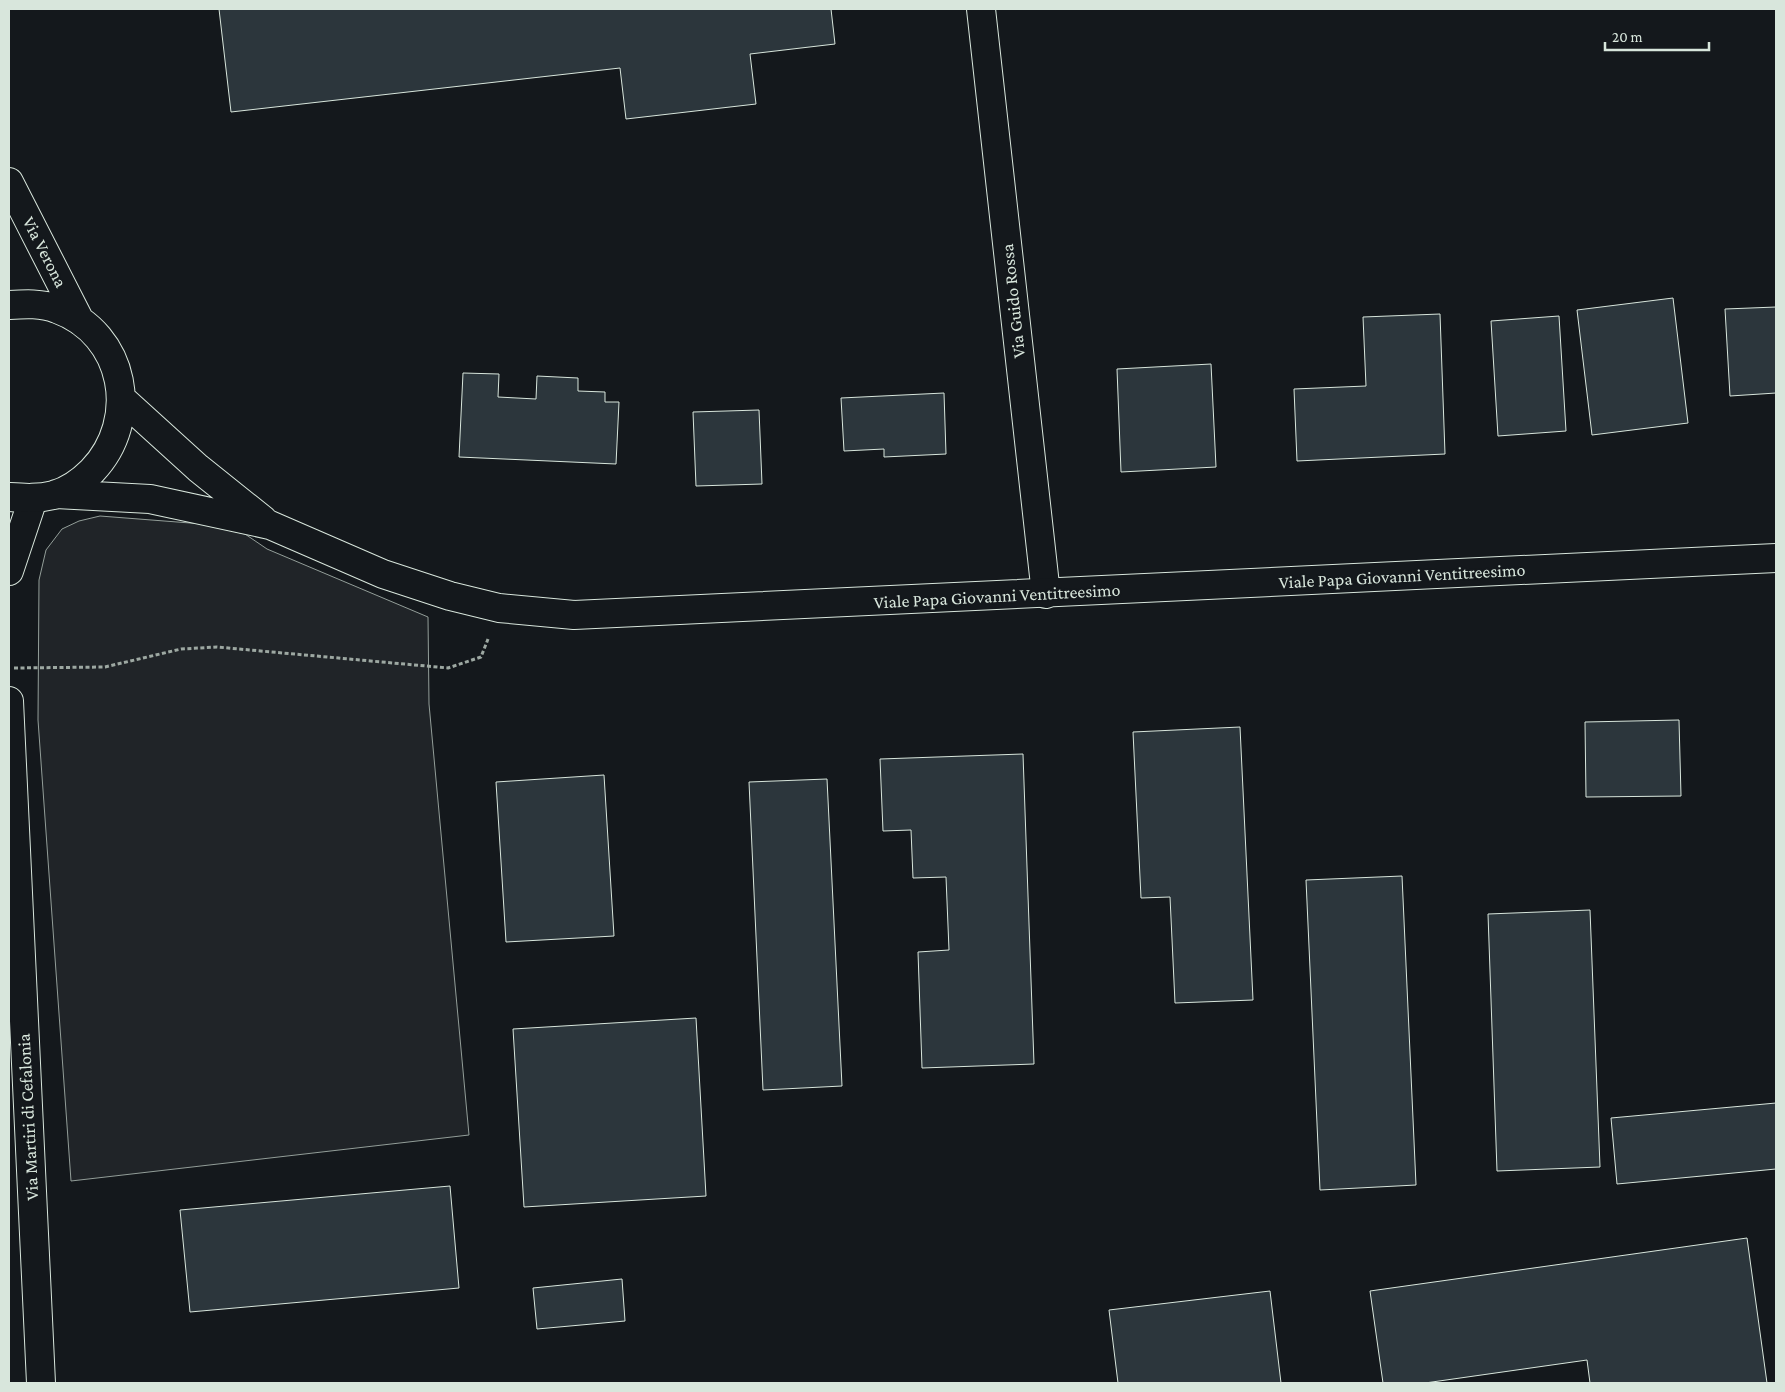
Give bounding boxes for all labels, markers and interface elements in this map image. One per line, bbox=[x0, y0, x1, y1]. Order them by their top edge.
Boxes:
scale bar bbox=[1605, 20, 1709, 52]
text: 20 m bbox=[1612, 29, 1643, 45]
street label: Via Verona bbox=[19, 213, 71, 291]
street label: Via Guido Rossa bbox=[997, 243, 1029, 359]
street label: Viale Papa Giovanni Ventitreesimo bbox=[1278, 560, 1526, 592]
street label: Viale Papa Giovanni Ventitreesimo bbox=[873, 580, 1121, 612]
street label: Via Martiri di Cefalonia bbox=[14, 1033, 42, 1201]

